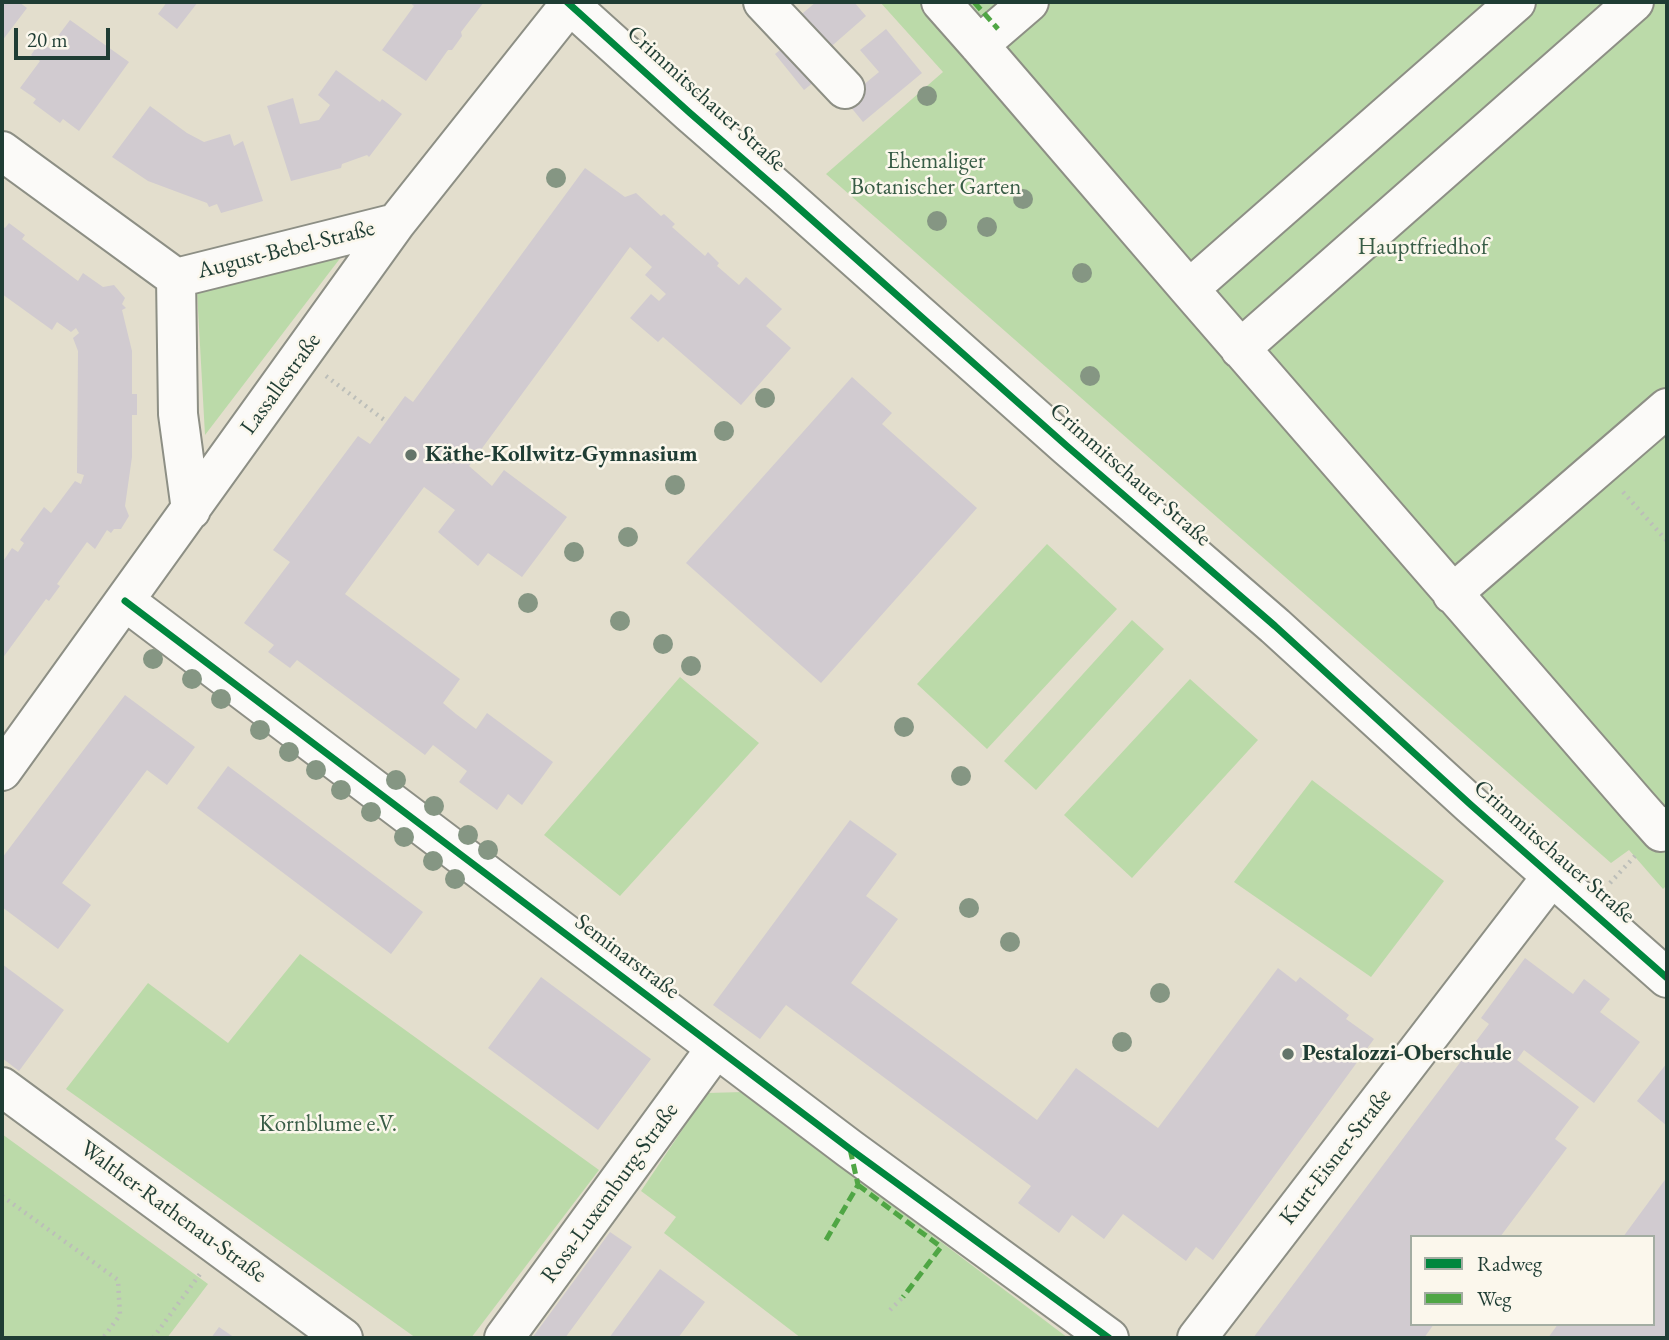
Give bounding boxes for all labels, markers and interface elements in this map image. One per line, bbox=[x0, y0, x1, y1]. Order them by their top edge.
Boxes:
scale bar bbox=[18, 14, 114, 58]
street label: Crimmitschauer Straße bbox=[621, 20, 791, 178]
text: 20 m bbox=[27, 26, 68, 53]
park label: Ehemaliger Botanischer Garten bbox=[851, 148, 1021, 202]
street label: August-Bebel-Straße bbox=[195, 215, 377, 285]
park label: Hauptfriedhof bbox=[1358, 234, 1488, 262]
street label: Lassallestraße bbox=[235, 328, 327, 440]
street label: Crimmitschauer Straße bbox=[1044, 397, 1216, 553]
place label: Käthe-Kollwitz-Gymnasium bbox=[425, 441, 698, 469]
marker: Käthe-Kollwitz-Gymnasium bbox=[403, 447, 419, 463]
street label: Crimmitschauer Straße bbox=[1468, 774, 1640, 930]
street label: Seminarstraße bbox=[569, 909, 685, 1005]
place label: Pestalozzi-Oberschule bbox=[1302, 1040, 1512, 1068]
marker: Pestalozzi-Oberschule bbox=[1280, 1046, 1296, 1062]
street label: Kurt-Eisner-Straße bbox=[1274, 1083, 1398, 1231]
street label: Rosa-Luxemburg-Straße bbox=[535, 1098, 685, 1288]
park label: Kornblume e.V. bbox=[259, 1111, 397, 1139]
street label: Walther-Rathenau-Straße bbox=[74, 1135, 272, 1289]
legend bbox=[1410, 1235, 1655, 1326]
text: Radweg bbox=[1477, 1250, 1542, 1277]
text: Weg bbox=[1477, 1285, 1511, 1312]

